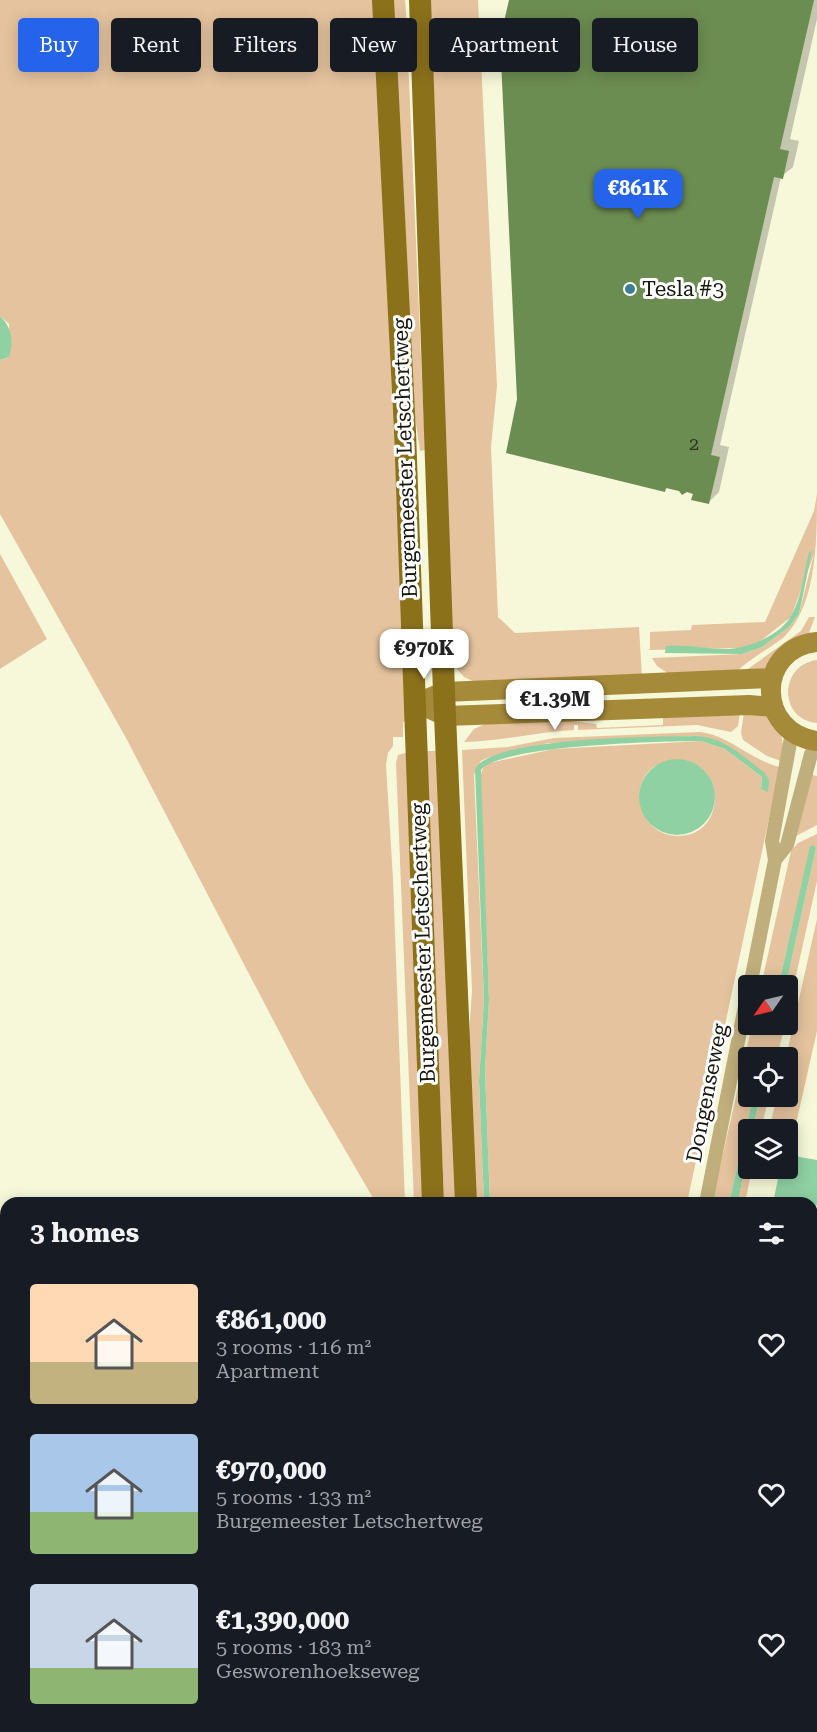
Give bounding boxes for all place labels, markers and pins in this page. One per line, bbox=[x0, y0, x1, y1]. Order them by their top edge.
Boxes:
pin: €861K bbox=[596, 169, 680, 220]
place label: Tesla #3 bbox=[642, 277, 724, 301]
marker: Tesla #3 bbox=[623, 282, 637, 296]
pin: €970K bbox=[382, 629, 466, 680]
pin: €1.39M bbox=[506, 680, 604, 731]

